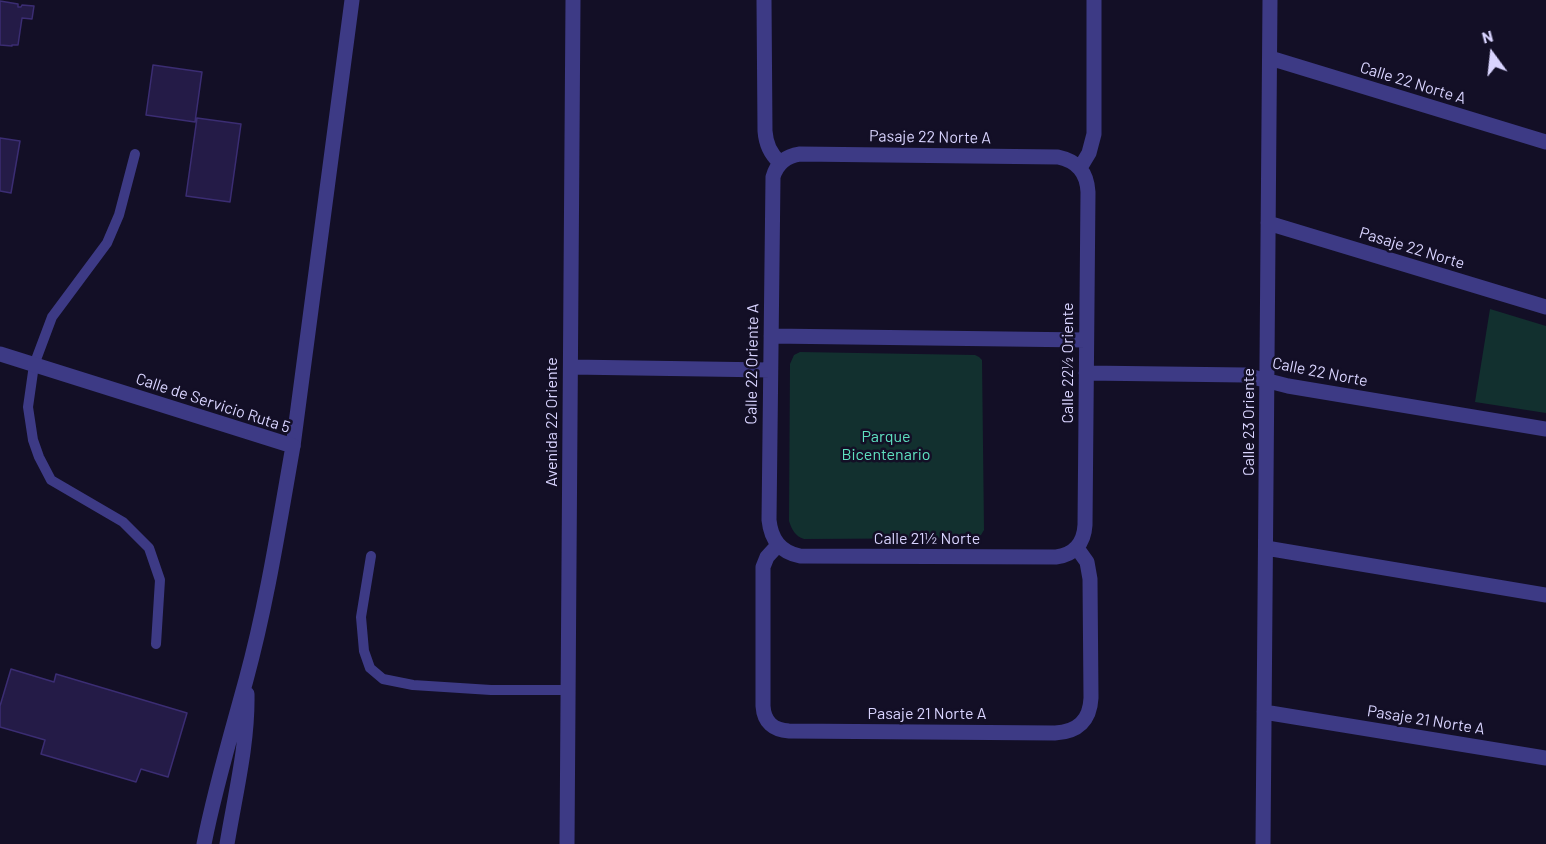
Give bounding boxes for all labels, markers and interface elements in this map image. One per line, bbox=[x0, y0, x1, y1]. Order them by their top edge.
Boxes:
north arrow bbox=[1462, 24, 1522, 84]
text: N bbox=[1480, 26, 1495, 47]
street label: Calle 22 Norte A bbox=[1358, 58, 1468, 108]
street label: Pasaje 22 Norte A bbox=[869, 126, 991, 148]
street label: Pasaje 22 Norte bbox=[1357, 223, 1467, 273]
street label: Calle 22½ Oriente bbox=[1058, 302, 1078, 424]
street label: Calle 22 Oriente A bbox=[741, 303, 763, 425]
street label: Calle 22 Norte bbox=[1271, 353, 1369, 391]
street label: Avenida 22 Oriente bbox=[542, 357, 562, 487]
street label: Calle 23 Oriente bbox=[1239, 368, 1259, 476]
street label: Calle de Servicio Ruta 5 bbox=[133, 369, 293, 437]
park label: Parque Bicentenario bbox=[841, 427, 931, 465]
street label: Calle 21½ Norte bbox=[874, 529, 980, 549]
street label: Pasaje 21 Norte A bbox=[1366, 701, 1486, 739]
street label: Pasaje 21 Norte A bbox=[868, 704, 986, 724]

